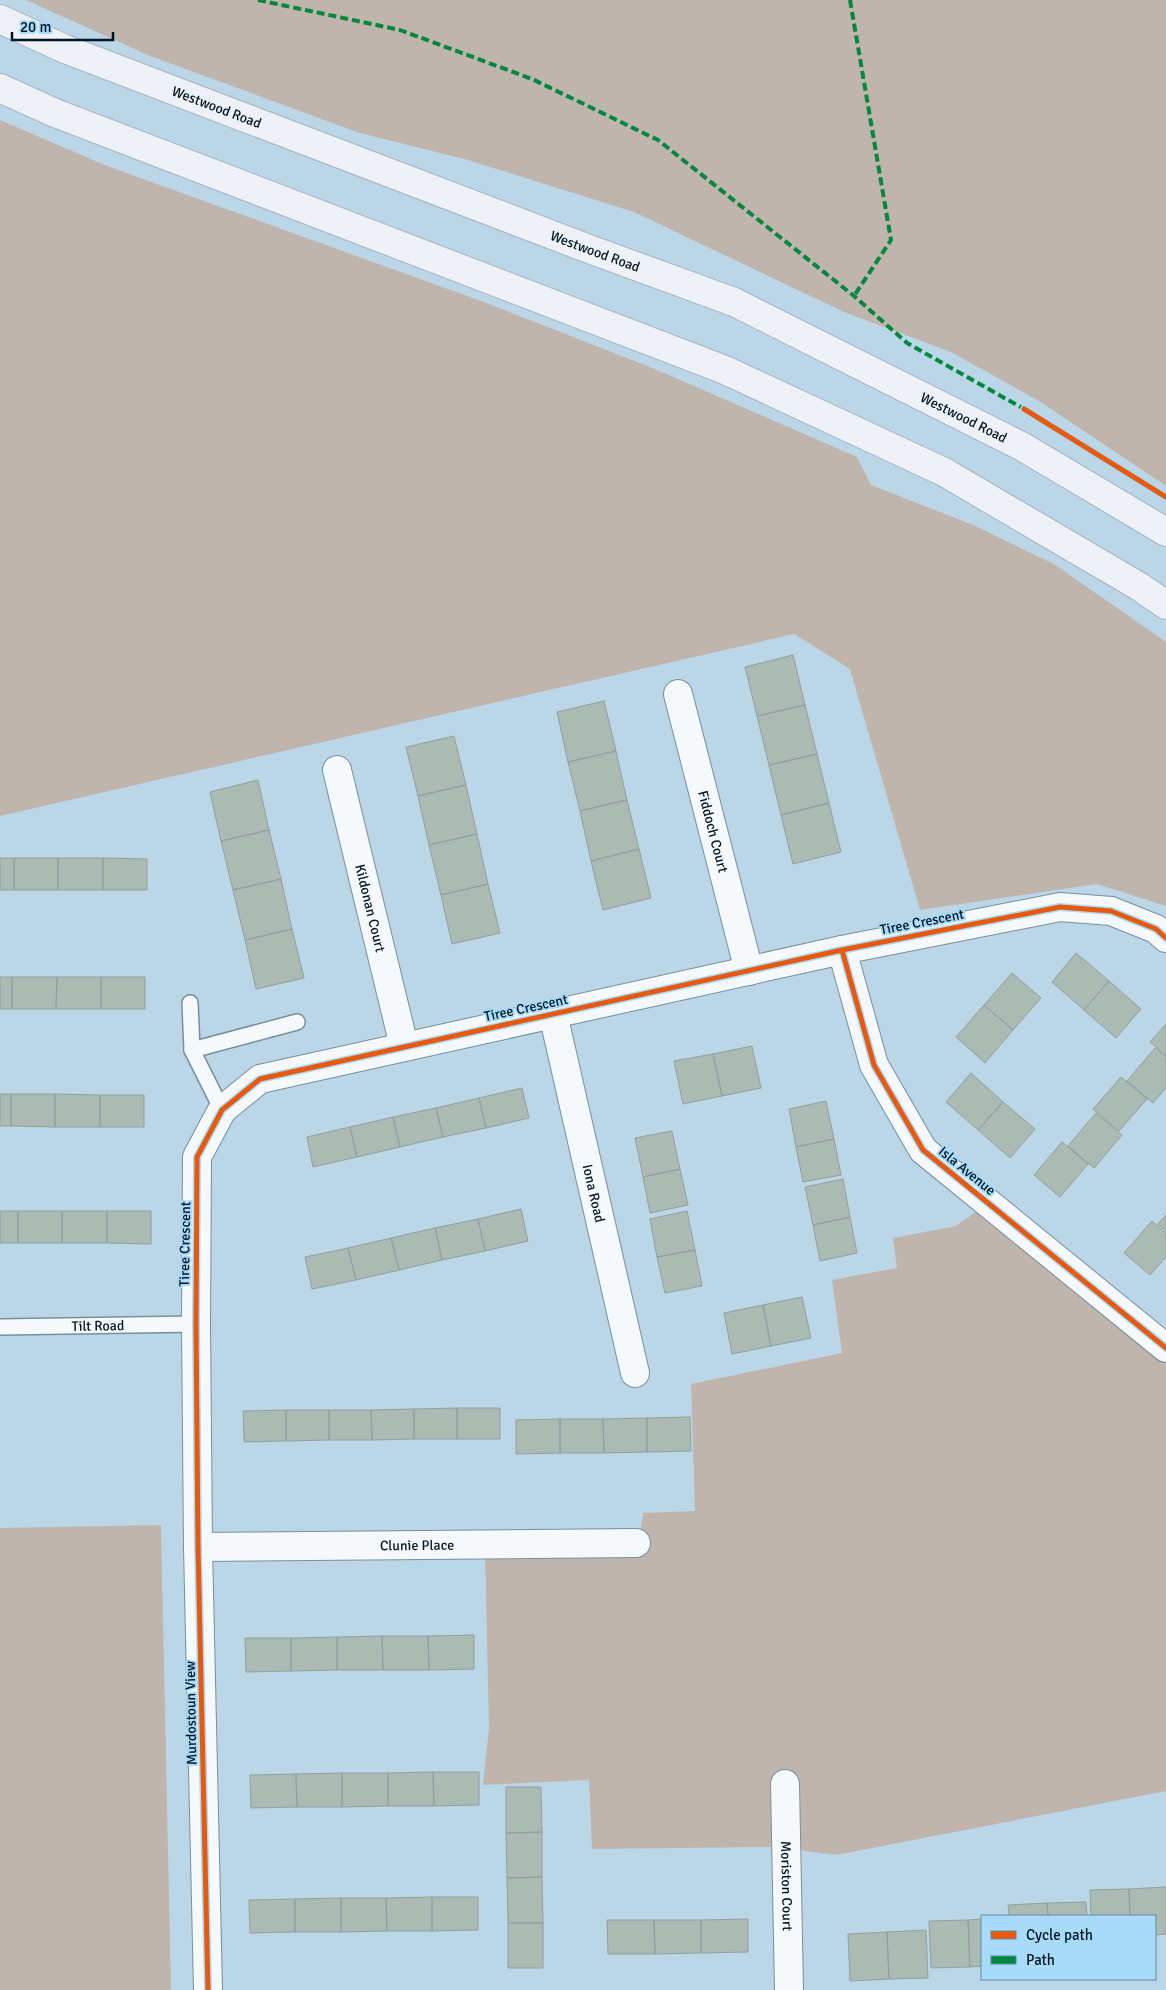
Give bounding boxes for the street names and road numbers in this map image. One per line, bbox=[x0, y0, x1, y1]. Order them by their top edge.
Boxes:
street label: Westwood Road bbox=[170, 82, 264, 132]
street label: Westwood Road bbox=[548, 227, 642, 275]
street label: Westwood Road bbox=[918, 389, 1010, 446]
street label: Fiddoch Court bbox=[695, 789, 732, 875]
street label: Kildonan Court bbox=[352, 862, 389, 954]
street label: Tiree Crescent bbox=[879, 906, 966, 938]
street label: Tiree Crescent bbox=[483, 991, 570, 1025]
street label: Isla Avenue bbox=[935, 1143, 999, 1199]
street label: Iona Road bbox=[579, 1163, 609, 1224]
street label: Tiree Crescent bbox=[176, 1201, 194, 1287]
street label: Tilt Road bbox=[72, 1317, 124, 1334]
street label: Clunie Place bbox=[380, 1536, 454, 1554]
street label: Murdostoun View bbox=[182, 1661, 200, 1765]
street label: Moriston Court bbox=[778, 1841, 796, 1931]

